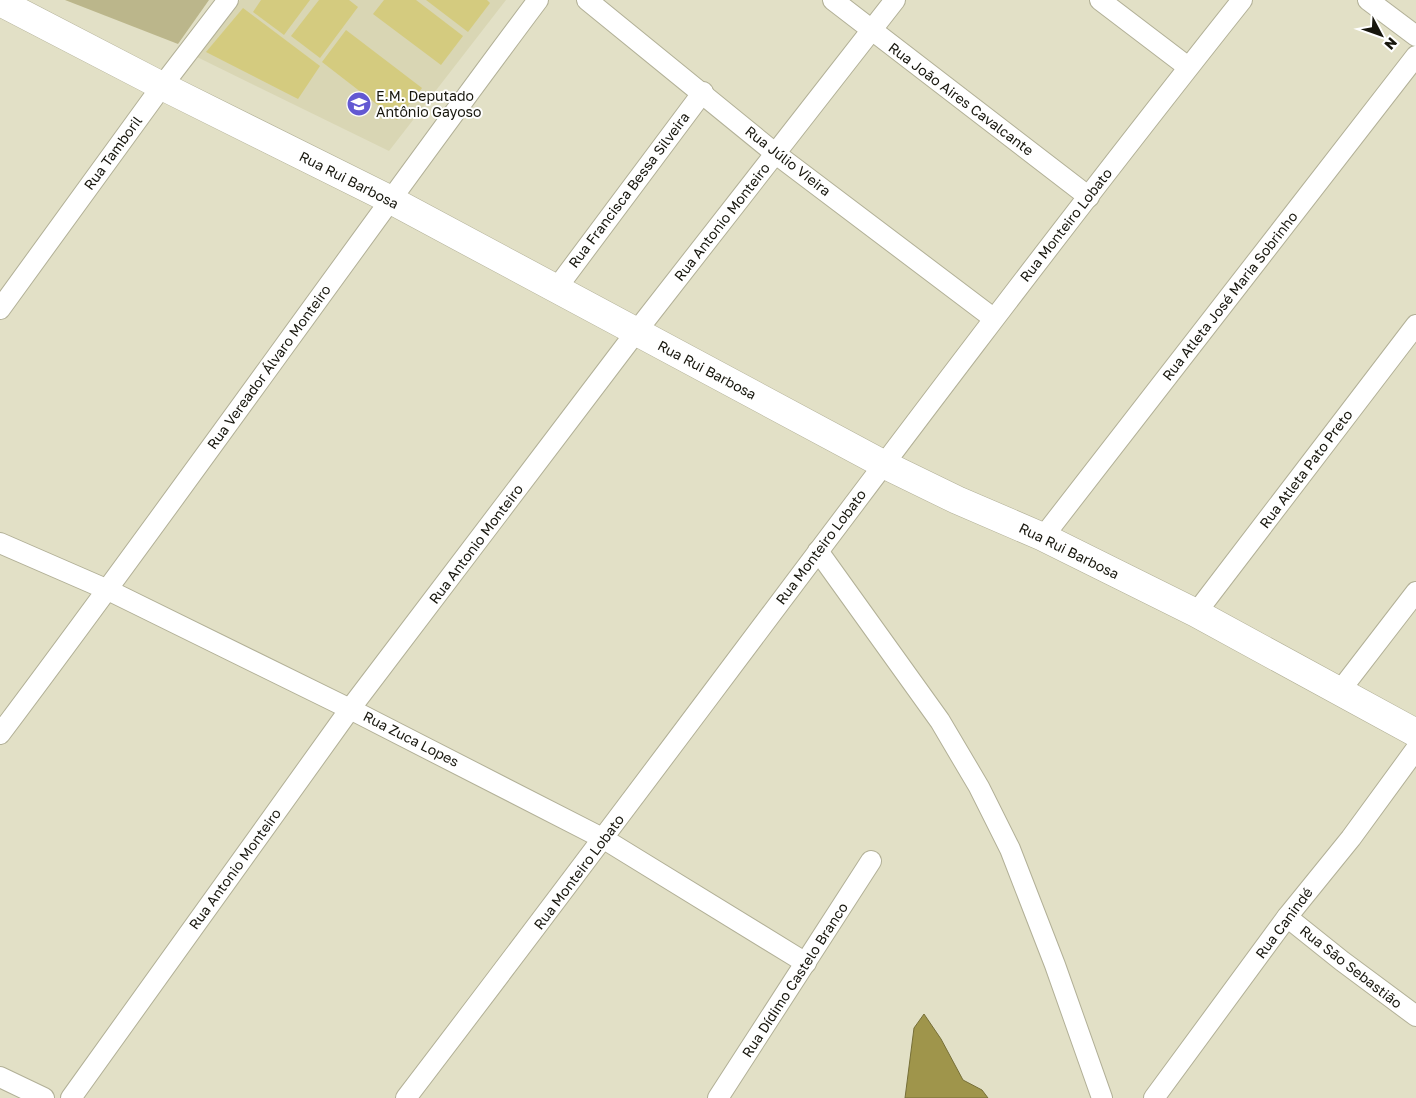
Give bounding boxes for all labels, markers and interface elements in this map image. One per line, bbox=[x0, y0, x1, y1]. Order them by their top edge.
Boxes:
north arrow bbox=[1356, 10, 1406, 60]
text: N bbox=[1381, 34, 1401, 53]
street label: Rua João Aires Cavalcante bbox=[885, 39, 1037, 159]
place label: E.M. Deputado Antônio Gayoso bbox=[376, 87, 481, 120]
school or university icon: E.M. Deputado Antônio Gayoso bbox=[346, 91, 372, 117]
street label: Rua Francisca Bessa Silveira bbox=[564, 109, 693, 271]
street label: Rua Tamboril bbox=[80, 112, 145, 193]
street label: Rua Júlio Vieira bbox=[742, 122, 834, 199]
street label: Rua Rui Barbosa bbox=[297, 147, 402, 212]
street label: Rua Antonio Monteiro bbox=[670, 159, 773, 284]
street label: Rua Monteiro Lobato bbox=[1016, 165, 1115, 285]
street label: Rua Atleta José Maria Sobrinho bbox=[1158, 208, 1301, 384]
street label: Rua Vereador Álvaro Monteiro bbox=[203, 281, 334, 452]
street label: Rua Rui Barbosa bbox=[655, 336, 759, 403]
street label: Rua Atleta Pato Preto bbox=[1256, 406, 1356, 531]
street label: Rua Antonio Monteiro bbox=[425, 481, 526, 607]
street label: Rua Monteiro Lobato bbox=[772, 486, 869, 607]
street label: Rua Rui Barbosa bbox=[1016, 519, 1122, 582]
street label: Rua Zuca Lopes bbox=[361, 707, 462, 770]
street label: Rua Antonio Monteiro bbox=[185, 805, 284, 932]
street label: Rua Monteiro Lobato bbox=[530, 811, 627, 932]
street label: Rua Canindé bbox=[1251, 884, 1316, 961]
street label: Rua Dídimo Castelo Branco bbox=[738, 899, 851, 1060]
street label: Rua São Sebastião bbox=[1297, 922, 1406, 1012]

